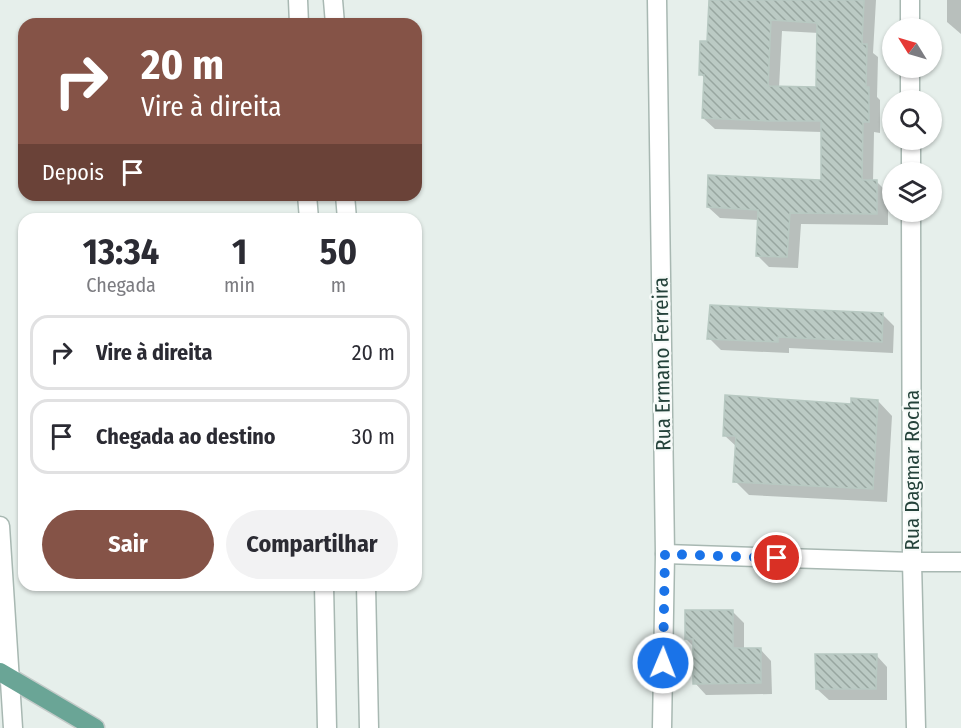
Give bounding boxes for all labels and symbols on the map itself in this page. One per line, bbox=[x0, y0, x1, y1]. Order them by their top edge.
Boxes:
north arrow bbox=[882, 18, 942, 78]
street label: Rua Ermano Ferreira bbox=[647, 277, 677, 451]
street label: Rua Dagmar Rocha bbox=[899, 390, 925, 550]
pin bbox=[751, 532, 802, 583]
position arrow bbox=[631, 631, 695, 695]

